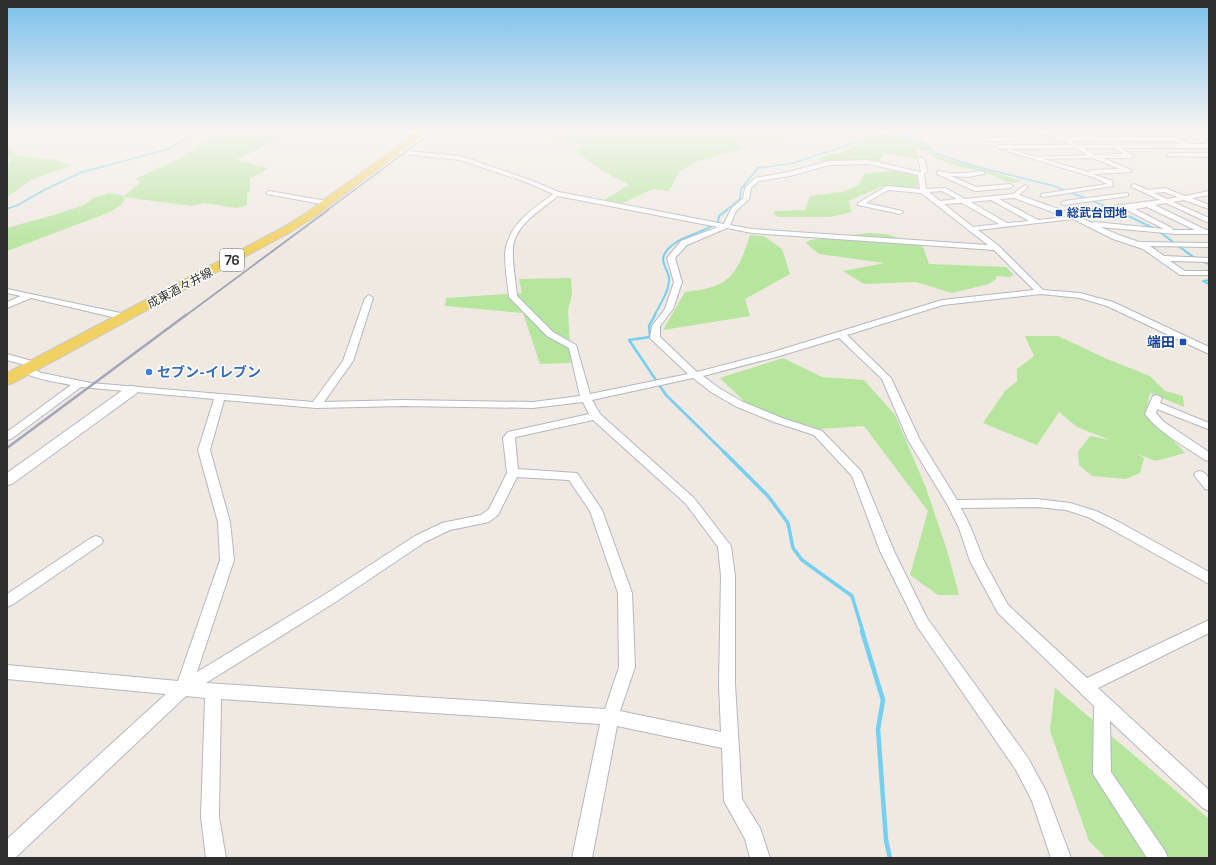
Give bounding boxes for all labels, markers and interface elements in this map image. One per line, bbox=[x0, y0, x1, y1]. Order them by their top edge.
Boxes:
place label: 総武台団地 bbox=[1067, 205, 1127, 221]
marker: 総武台団地 bbox=[1054, 208, 1064, 218]
road number: 76 bbox=[220, 249, 244, 271]
street label: 成東酒々井線 bbox=[144, 264, 216, 312]
place label: 端田 bbox=[1147, 333, 1175, 351]
marker: 端田 bbox=[1178, 337, 1188, 347]
place label: セブン-イレブン bbox=[157, 363, 261, 381]
marker: セブン-イレブン bbox=[144, 367, 154, 377]

